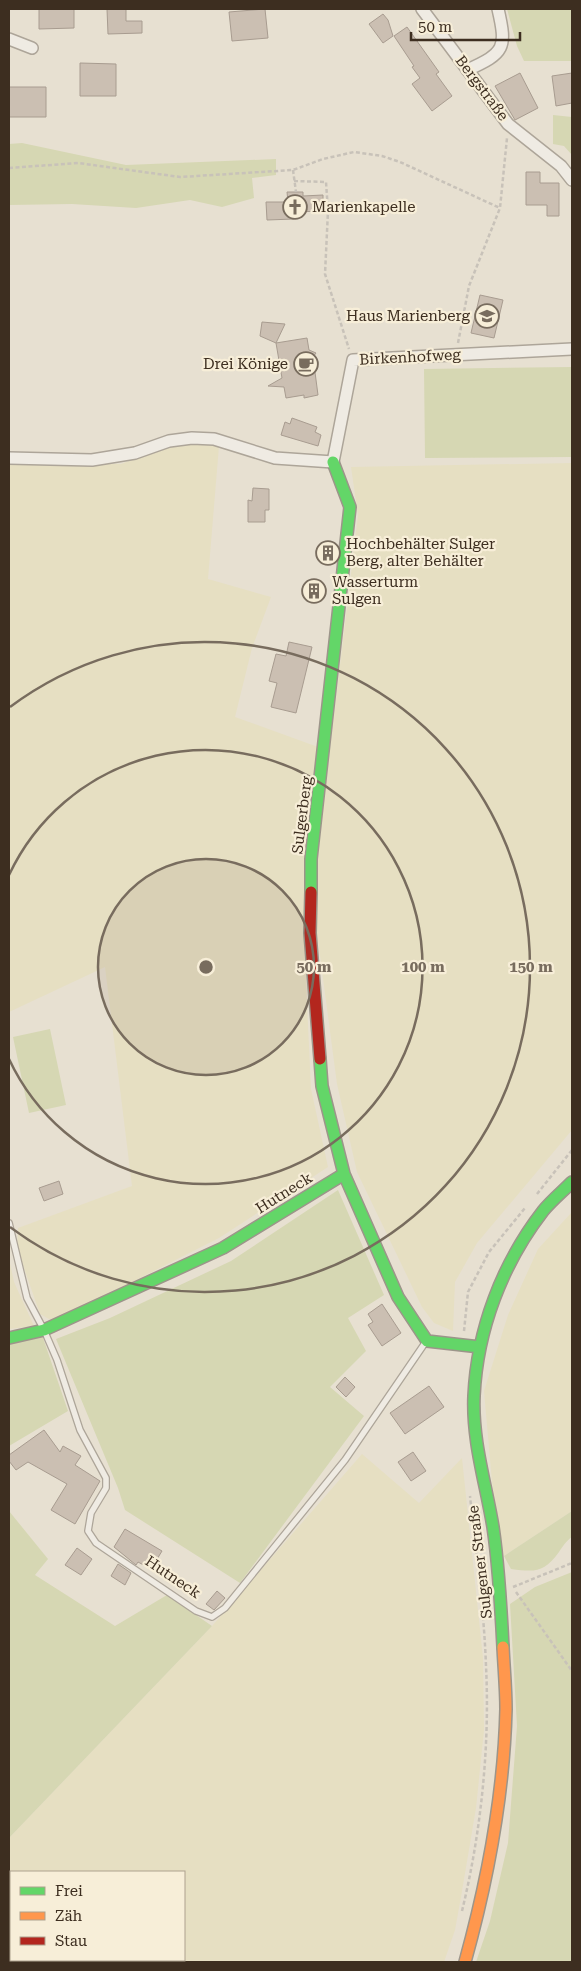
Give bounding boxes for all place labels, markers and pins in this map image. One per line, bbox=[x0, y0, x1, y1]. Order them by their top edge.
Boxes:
church icon: Marienkapelle bbox=[282, 194, 308, 220]
place label: Marienkapelle bbox=[312, 198, 415, 216]
school or university icon: Haus Marienberg bbox=[474, 303, 500, 329]
place label: Haus Marienberg bbox=[346, 307, 470, 325]
cafe icon: Drei Könige bbox=[293, 351, 319, 377]
place label: Drei Könige bbox=[203, 355, 288, 373]
place label: Hochbehälter Sulger Berg, alter Behälter bbox=[346, 535, 495, 570]
building icon: Hochbehälter Sulger Berg, alter Behälter bbox=[315, 540, 341, 566]
place label: Wasserturm Sulgen bbox=[332, 573, 419, 608]
building icon: Wasserturm Sulgen bbox=[301, 578, 327, 604]
centre of rings bbox=[197, 958, 215, 976]

